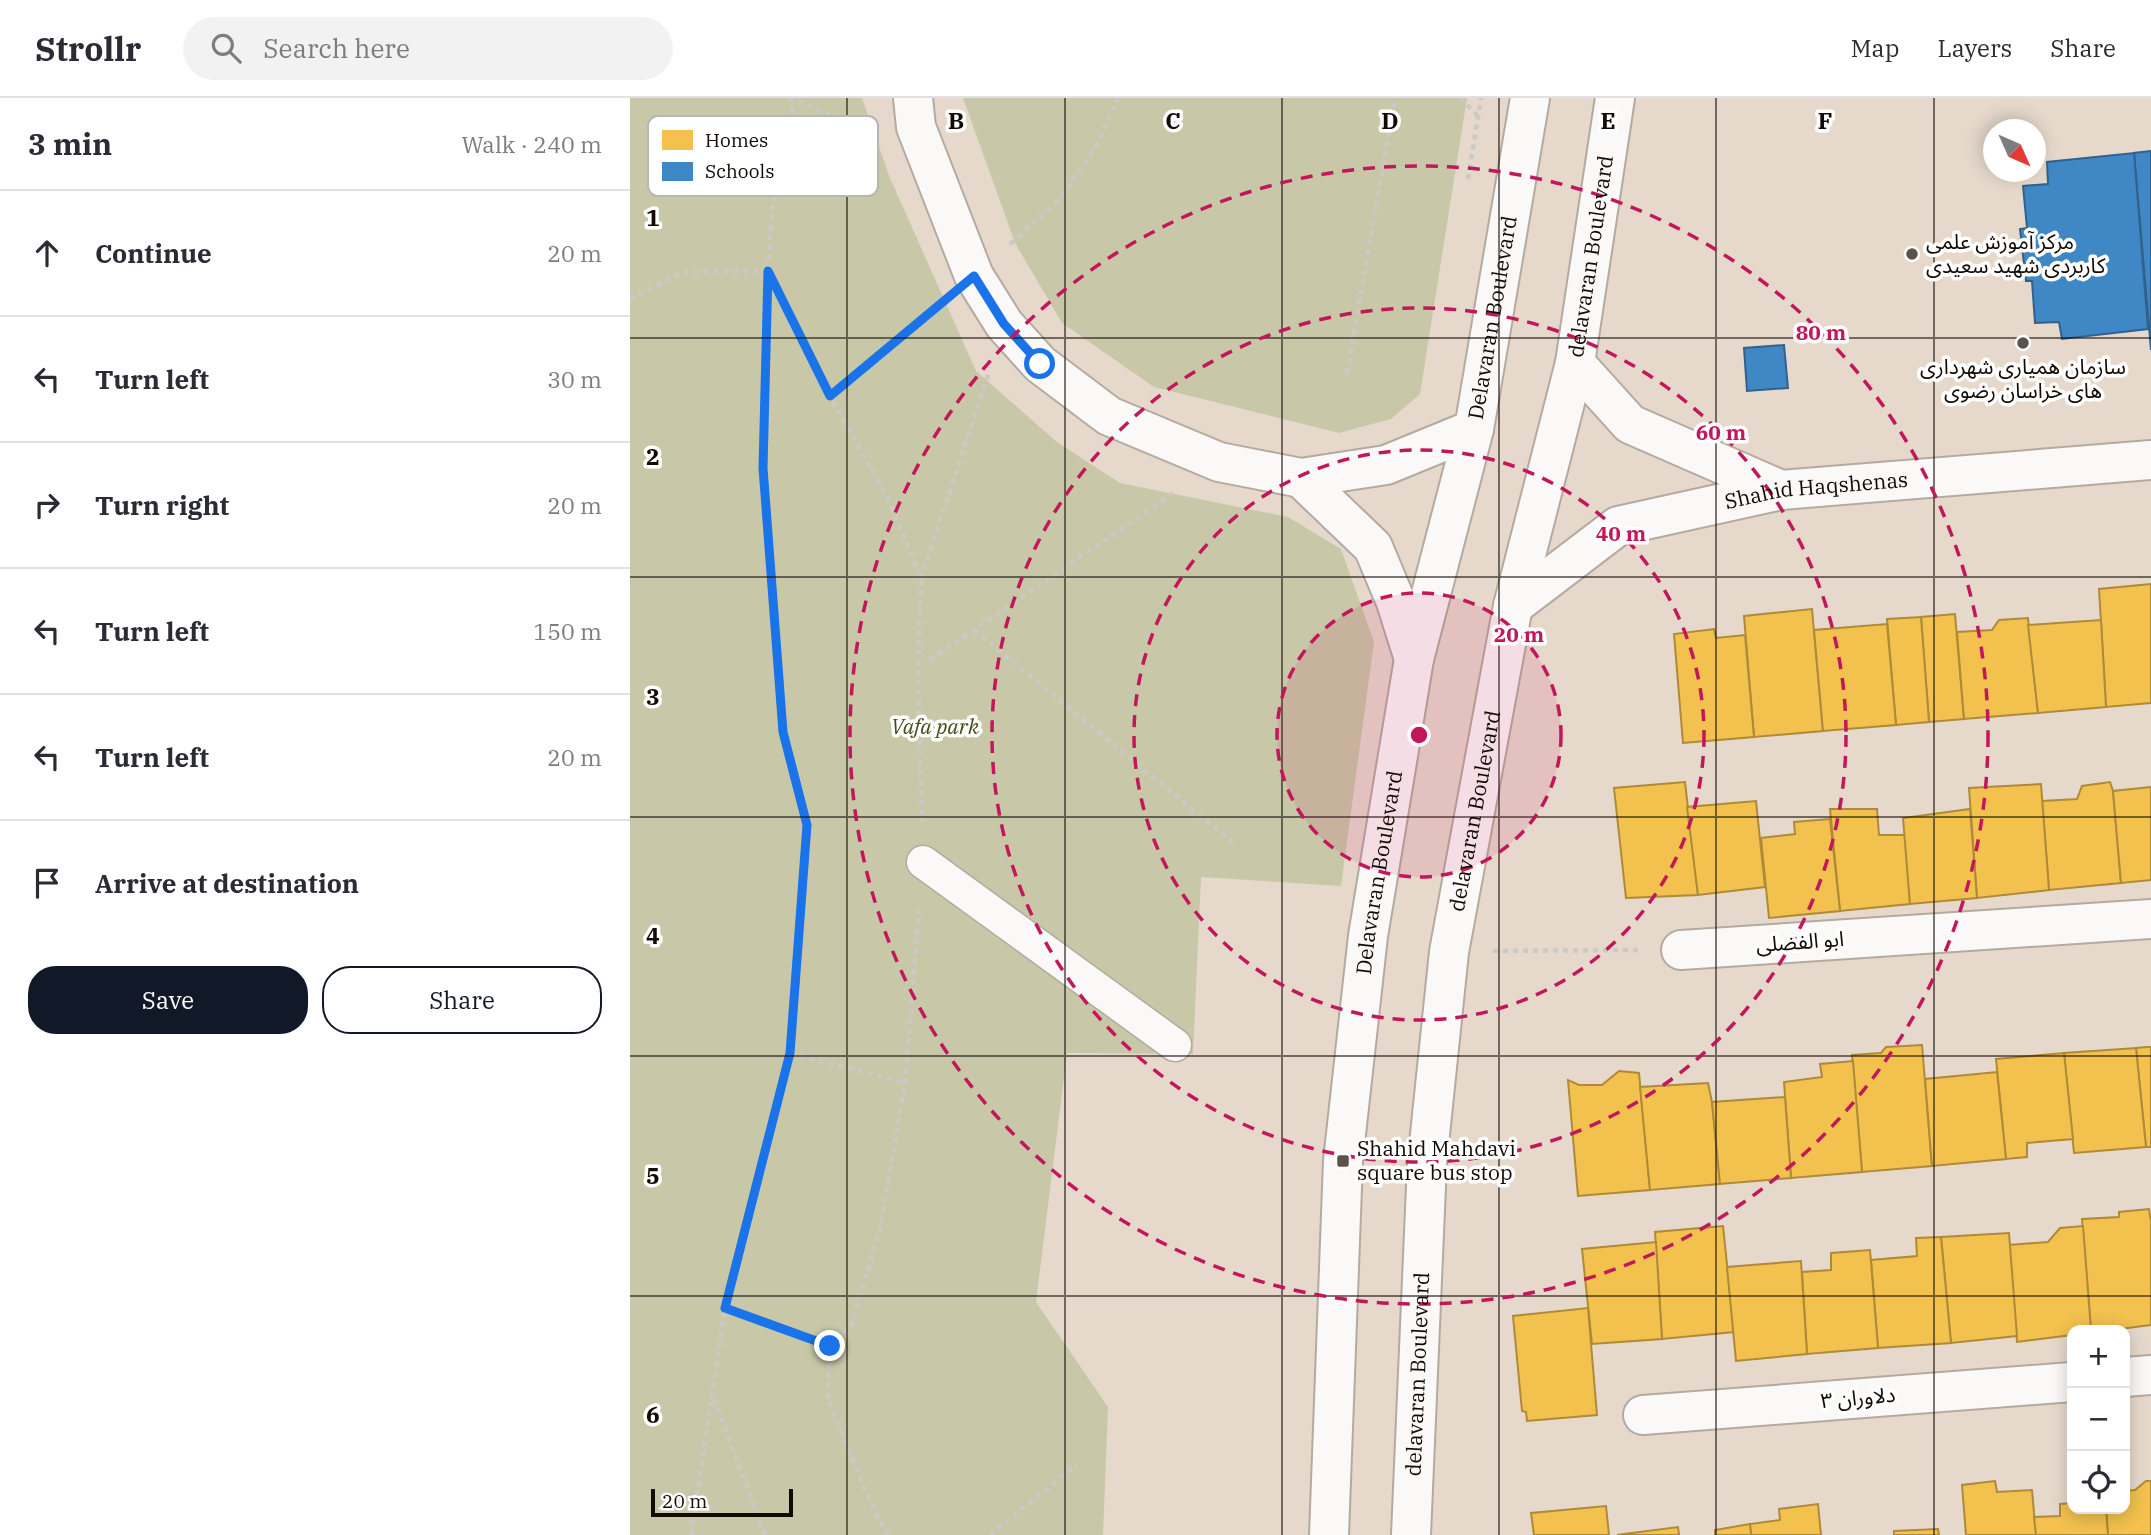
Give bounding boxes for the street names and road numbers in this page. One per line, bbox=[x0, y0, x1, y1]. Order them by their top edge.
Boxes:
street label: delavaran Boulevard bbox=[1561, 153, 1619, 359]
street label: Delavaran Boulevard bbox=[1461, 213, 1523, 422]
street label: Shahid Haqshenas bbox=[1722, 465, 1909, 515]
street label: delavaran Boulevard bbox=[1442, 708, 1506, 914]
street label: Delavaran Boulevard bbox=[1349, 768, 1408, 976]
street label: ابو الفضلی bbox=[1755, 924, 1845, 958]
street label: delavaran Boulevard bbox=[1399, 1271, 1435, 1477]
street label: دلاوران ۳ bbox=[1819, 1380, 1897, 1414]

